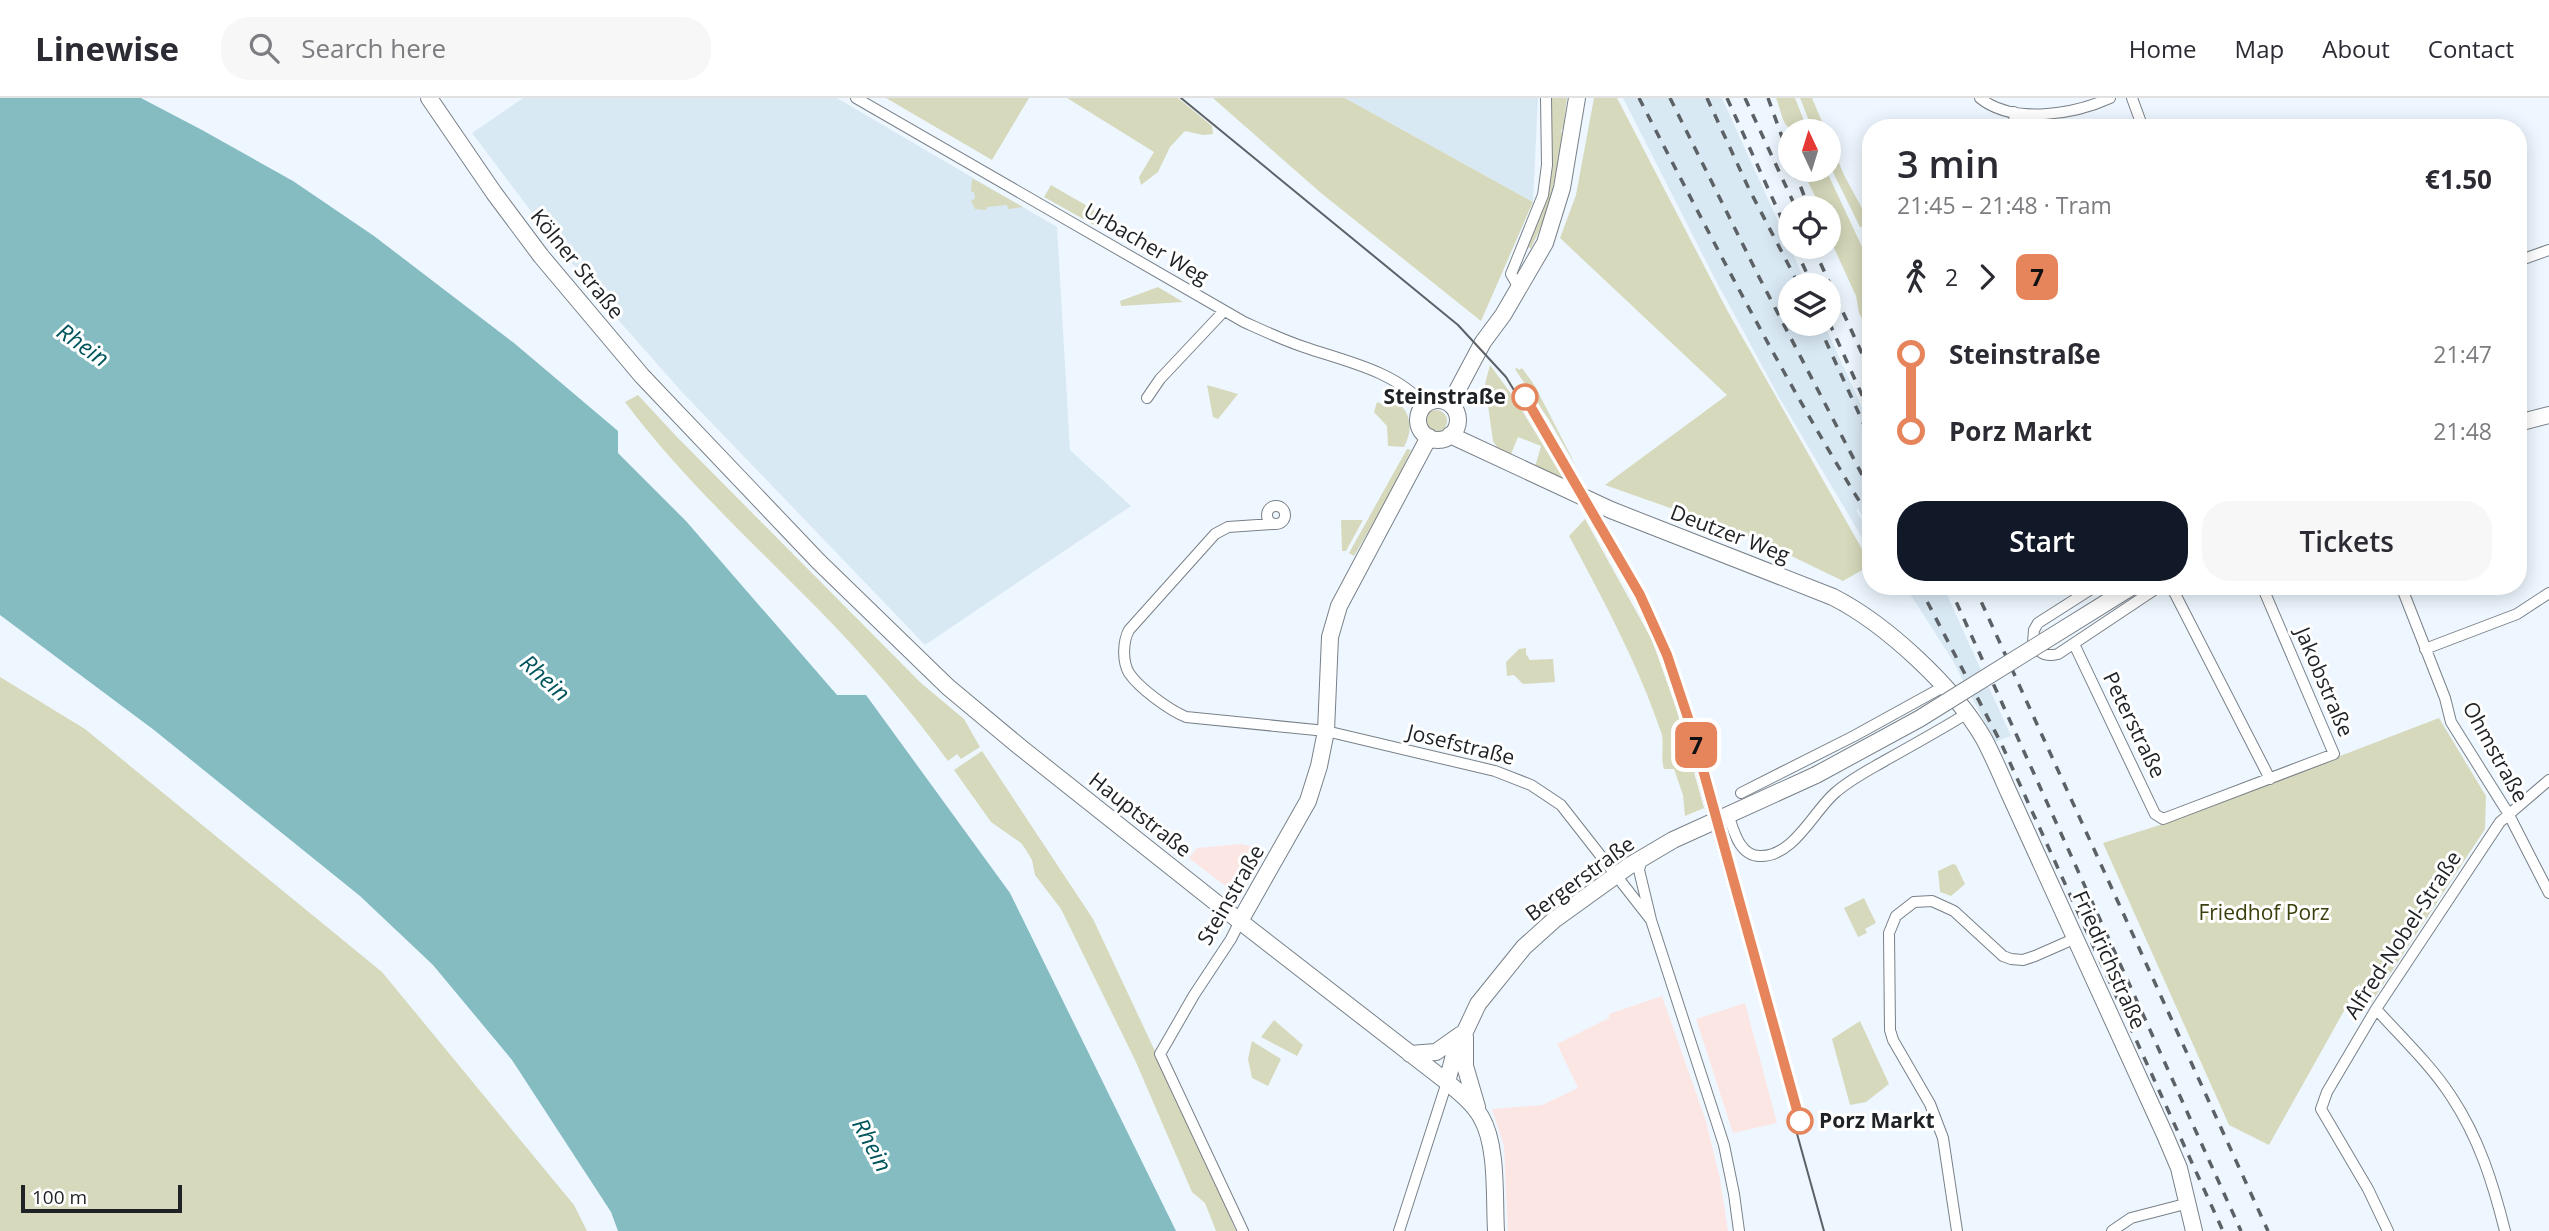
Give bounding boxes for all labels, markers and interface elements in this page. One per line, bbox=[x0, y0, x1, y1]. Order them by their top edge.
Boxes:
search box bbox=[221, 17, 711, 80]
text: Linewise bbox=[35, 26, 179, 71]
icon: search bbox=[245, 29, 283, 67]
text: Search here bbox=[301, 30, 446, 66]
text: Home bbox=[2129, 32, 2197, 65]
text: Map bbox=[2235, 32, 2284, 65]
text: About bbox=[2322, 32, 2390, 65]
text: Contact bbox=[2428, 32, 2514, 65]
north arrow bbox=[1778, 119, 1841, 182]
map controls bbox=[1778, 119, 1841, 336]
text: 3 min bbox=[1897, 137, 2000, 189]
text: €1.50 bbox=[2425, 161, 2492, 197]
text: 21:45 – 21:48 · Tram bbox=[1897, 189, 2112, 221]
street label: Urbacher Weg bbox=[1079, 196, 1214, 290]
button: locate bbox=[1778, 196, 1841, 259]
street label: Kölner Straße bbox=[525, 203, 631, 324]
icon: walk bbox=[1897, 258, 1935, 296]
icon: forward bbox=[1968, 258, 2006, 296]
text: 7 bbox=[2030, 260, 2044, 293]
text: 2 bbox=[1945, 261, 1958, 293]
button: layers bbox=[1778, 273, 1841, 336]
water label: Rhein bbox=[51, 315, 116, 374]
text: Steinstraße bbox=[1949, 336, 2101, 372]
text: 21:47 bbox=[2433, 338, 2492, 370]
place label: Steinstraße bbox=[1384, 382, 1506, 410]
marker: Steinstraße bbox=[1512, 384, 1538, 410]
text: Porz Markt bbox=[1949, 413, 2092, 449]
text: 21:48 bbox=[2433, 415, 2492, 447]
street label: Deutzer Weg bbox=[1667, 497, 1794, 569]
button: Start bbox=[1897, 501, 2188, 581]
button: Tickets bbox=[2202, 501, 2492, 581]
street label: Jakobstraße bbox=[2289, 621, 2361, 741]
water label: Rhein bbox=[514, 646, 578, 708]
street label: Peterstraße bbox=[2097, 667, 2173, 782]
street label: Ohmstraße bbox=[2457, 696, 2535, 807]
street label: Josefstraße bbox=[1403, 717, 1518, 771]
line badge: 7 bbox=[1673, 722, 1719, 768]
text: 7 bbox=[1689, 728, 1703, 761]
street label: Hauptstraße bbox=[1084, 765, 1198, 863]
street label: Bergerstraße bbox=[1519, 829, 1640, 927]
street label: Steinstraße bbox=[1190, 839, 1270, 950]
street label: Alfred-Nobel-Straße bbox=[2337, 845, 2467, 1024]
street label: Friedrichstraße bbox=[2067, 886, 2153, 1033]
park label: Friedhof Porz bbox=[2198, 898, 2330, 926]
place label: Porz Markt bbox=[1819, 1106, 1935, 1134]
marker: Porz Markt bbox=[1787, 1108, 1813, 1134]
water label: Rhein bbox=[845, 1112, 900, 1177]
scale bar bbox=[21, 1182, 182, 1214]
text: 100 m bbox=[32, 1184, 87, 1210]

